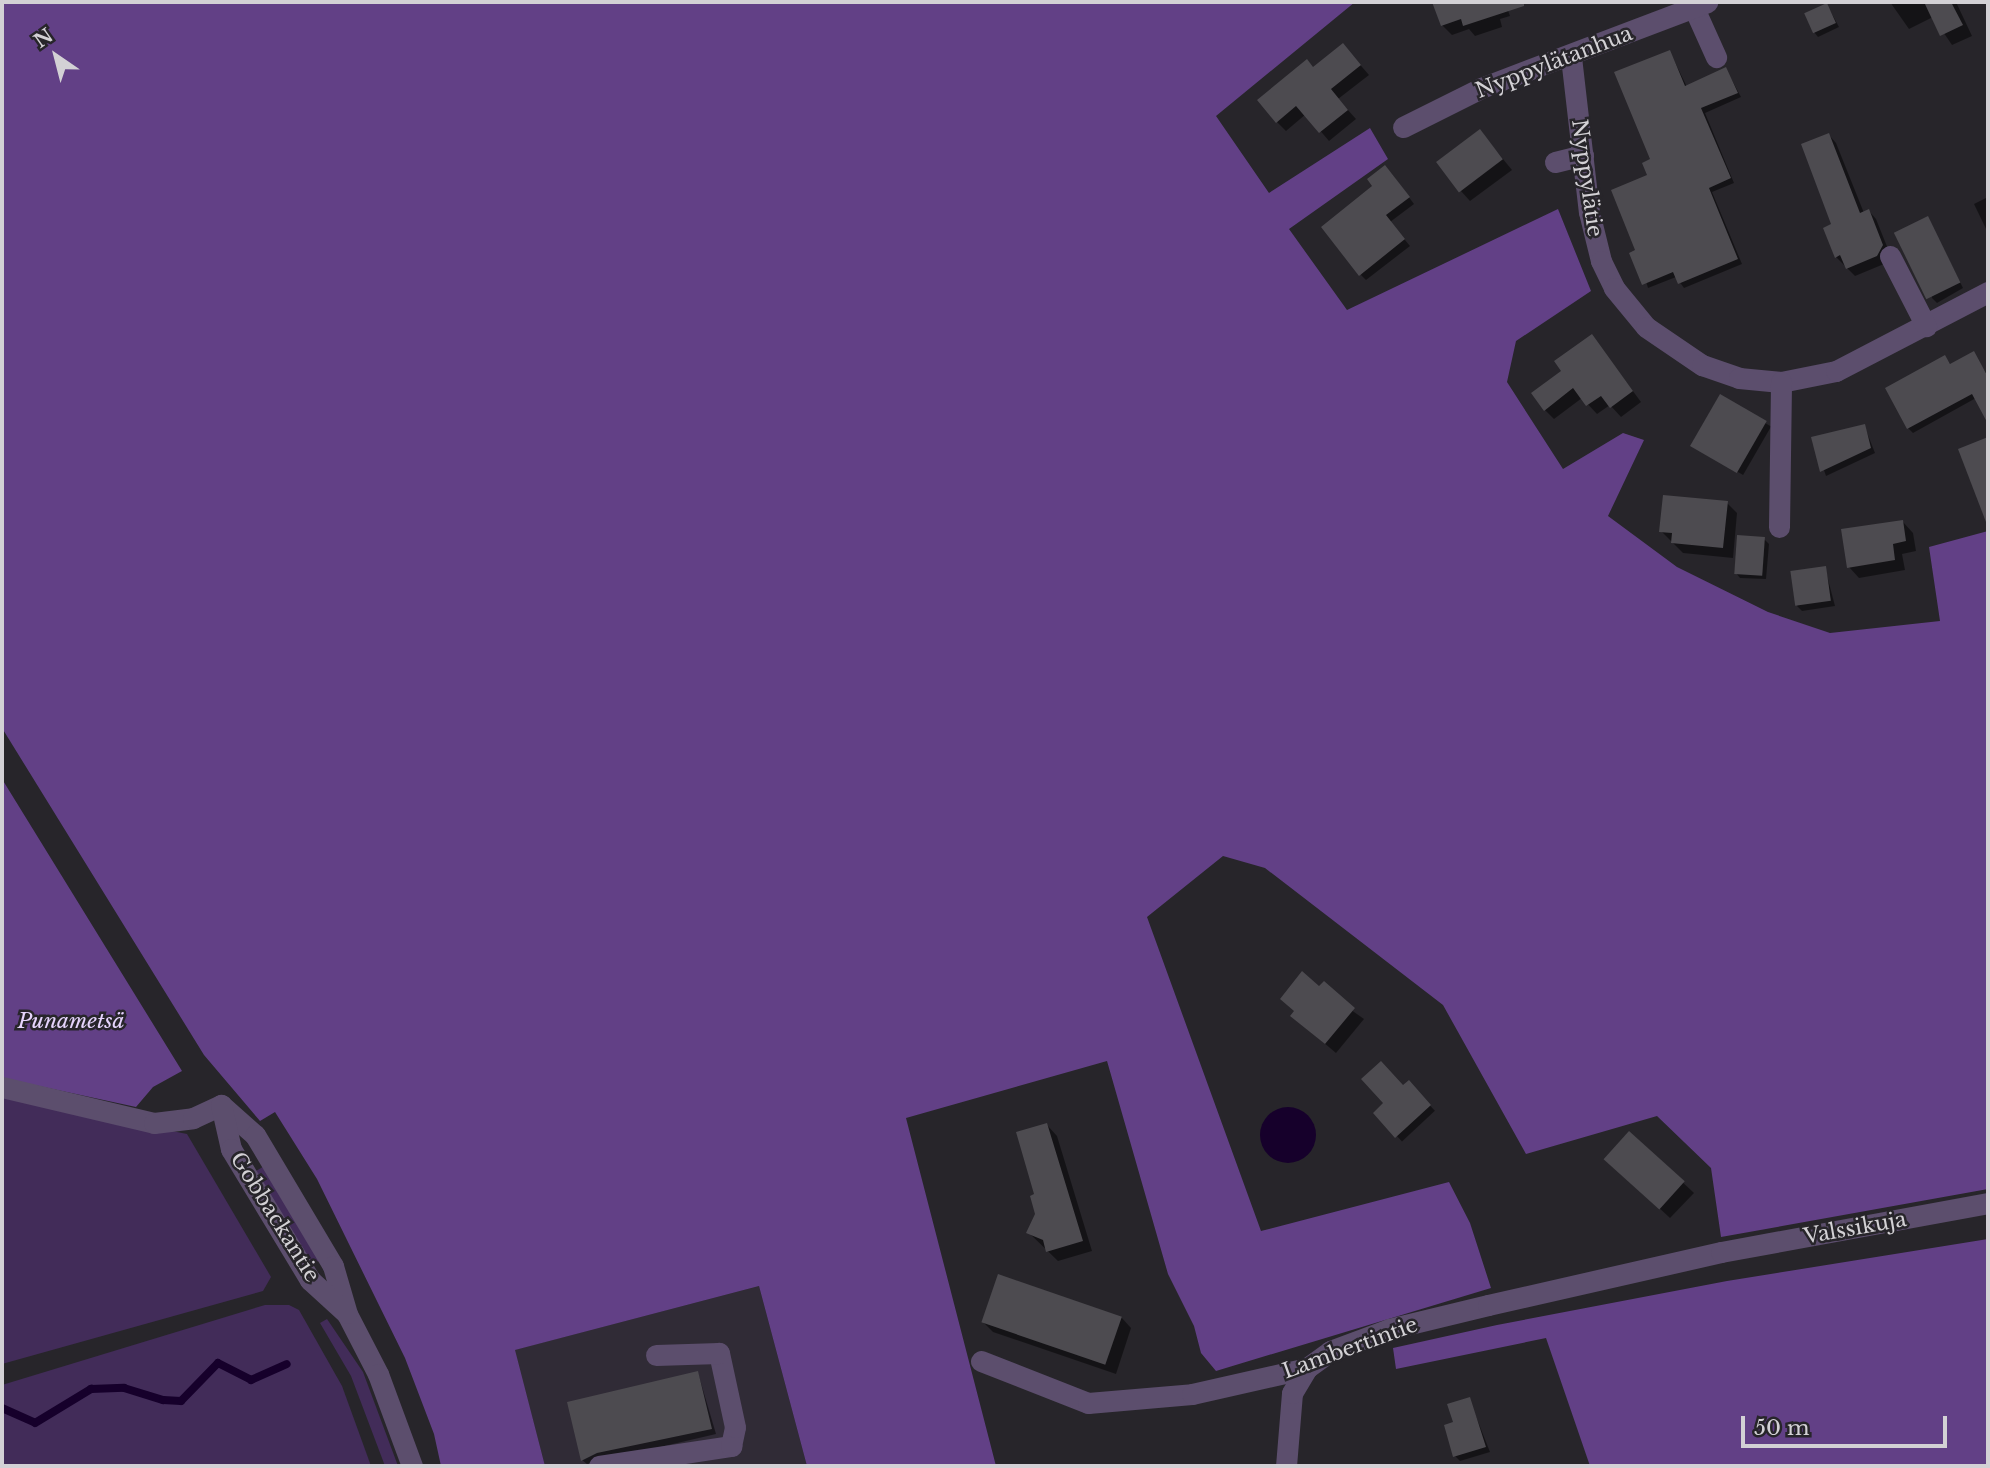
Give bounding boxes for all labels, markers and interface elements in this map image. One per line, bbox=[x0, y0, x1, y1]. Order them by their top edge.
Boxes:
north arrow bbox=[21, 21, 91, 91]
street label: Nyppylätanhua bbox=[1472, 21, 1636, 103]
text: N bbox=[30, 24, 58, 53]
street label: Nyppylätie bbox=[1566, 117, 1608, 239]
park label: Punametsä bbox=[17, 1008, 125, 1034]
street label: Gobbackantie bbox=[225, 1147, 325, 1287]
street label: Valssikuja bbox=[1802, 1207, 1908, 1249]
street label: Lambertintie bbox=[1279, 1312, 1421, 1384]
scale bar bbox=[1745, 1402, 1952, 1446]
text: 50 m bbox=[1754, 1415, 1809, 1441]

